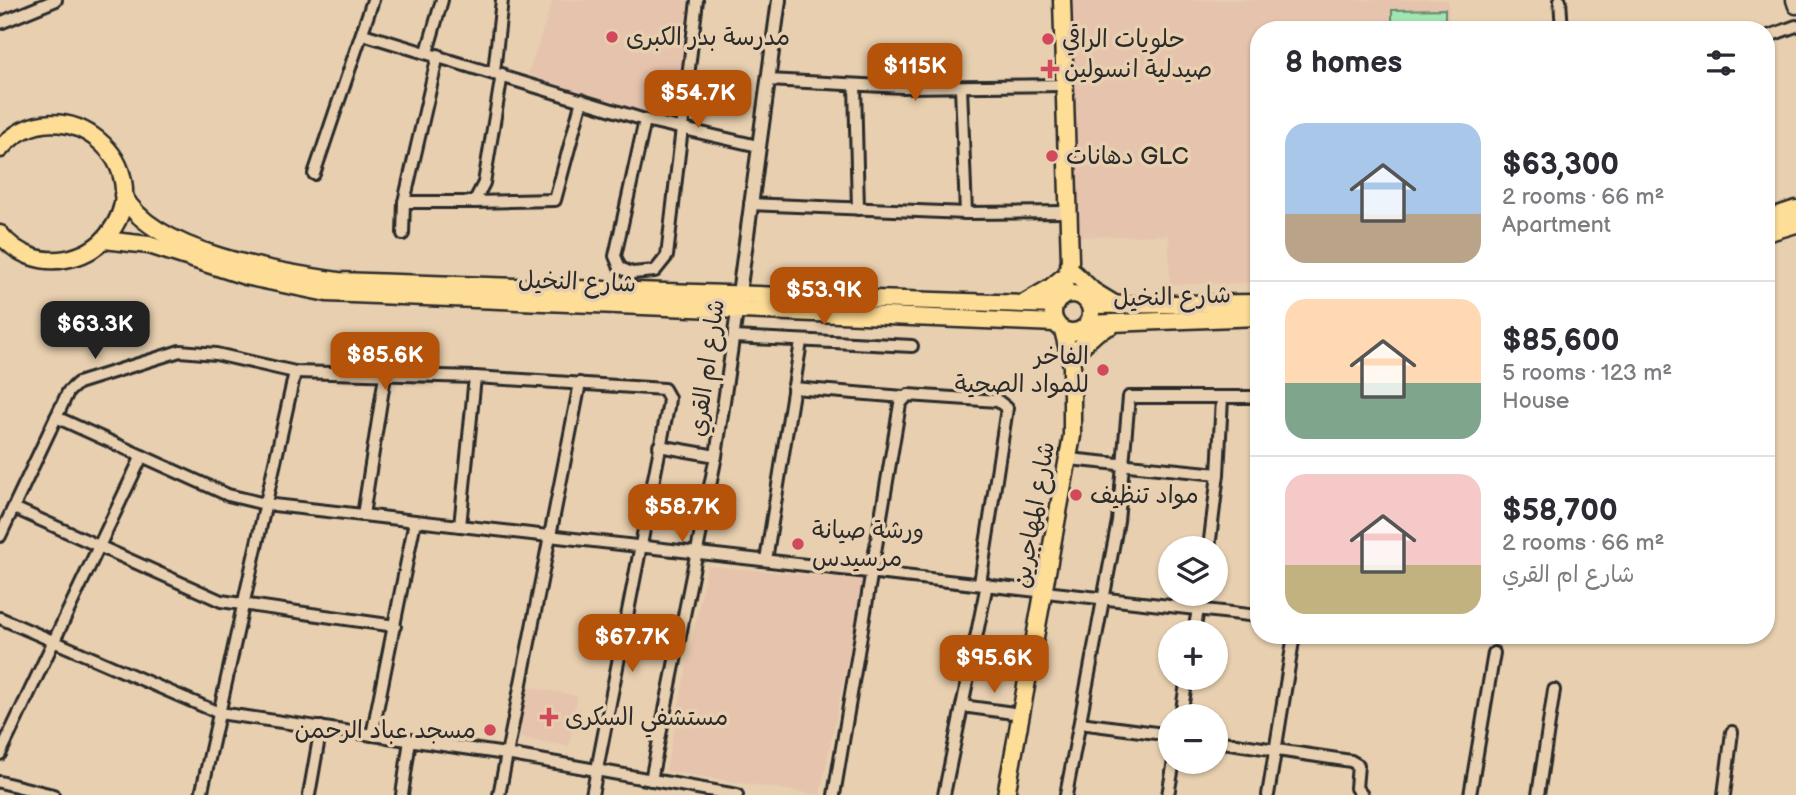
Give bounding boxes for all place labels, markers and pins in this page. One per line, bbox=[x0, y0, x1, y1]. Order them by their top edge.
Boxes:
place label: مدرسة بدر الكبرى bbox=[626, 23, 790, 52]
place label: حلويات الراقي bbox=[1062, 23, 1185, 56]
marker: مدرسة بدر الكبرى bbox=[604, 29, 620, 45]
marker: حلويات الراقي bbox=[1040, 31, 1056, 47]
pin: $115K bbox=[866, 43, 964, 103]
place label: صيدلية انسولين bbox=[1064, 55, 1212, 84]
marker: صيدلية انسولين bbox=[1042, 61, 1058, 77]
pin: $54.7K bbox=[641, 71, 755, 130]
place label: دهانات GLC bbox=[1066, 142, 1189, 171]
marker: دهانات GLC bbox=[1044, 148, 1060, 164]
pin: $53.9K bbox=[767, 268, 881, 327]
pin: $63.3K bbox=[38, 302, 152, 361]
pin: $85.6K bbox=[328, 332, 442, 392]
place label: الفاخر للمواد الصحية bbox=[955, 342, 1089, 399]
marker: الفاخر للمواد الصحية bbox=[1095, 362, 1111, 378]
place label: مواد تنظيف bbox=[1090, 481, 1199, 510]
pin: $58.7K bbox=[625, 484, 739, 544]
marker: مواد تنظيف bbox=[1068, 487, 1084, 503]
place label: ورشة صيانة مرسيدس bbox=[812, 516, 924, 573]
marker: ورشة صيانة مرسيدس bbox=[790, 536, 806, 552]
pin: $67.7K bbox=[575, 614, 689, 674]
pin: $95.6K bbox=[937, 636, 1051, 695]
place label: مستشفي السكرى bbox=[565, 703, 728, 738]
marker: مستشفي السكرى bbox=[539, 707, 559, 727]
place label: مسجد عباد الرحمن bbox=[295, 716, 476, 745]
marker: مسجد عباد الرحمن bbox=[482, 722, 498, 738]

